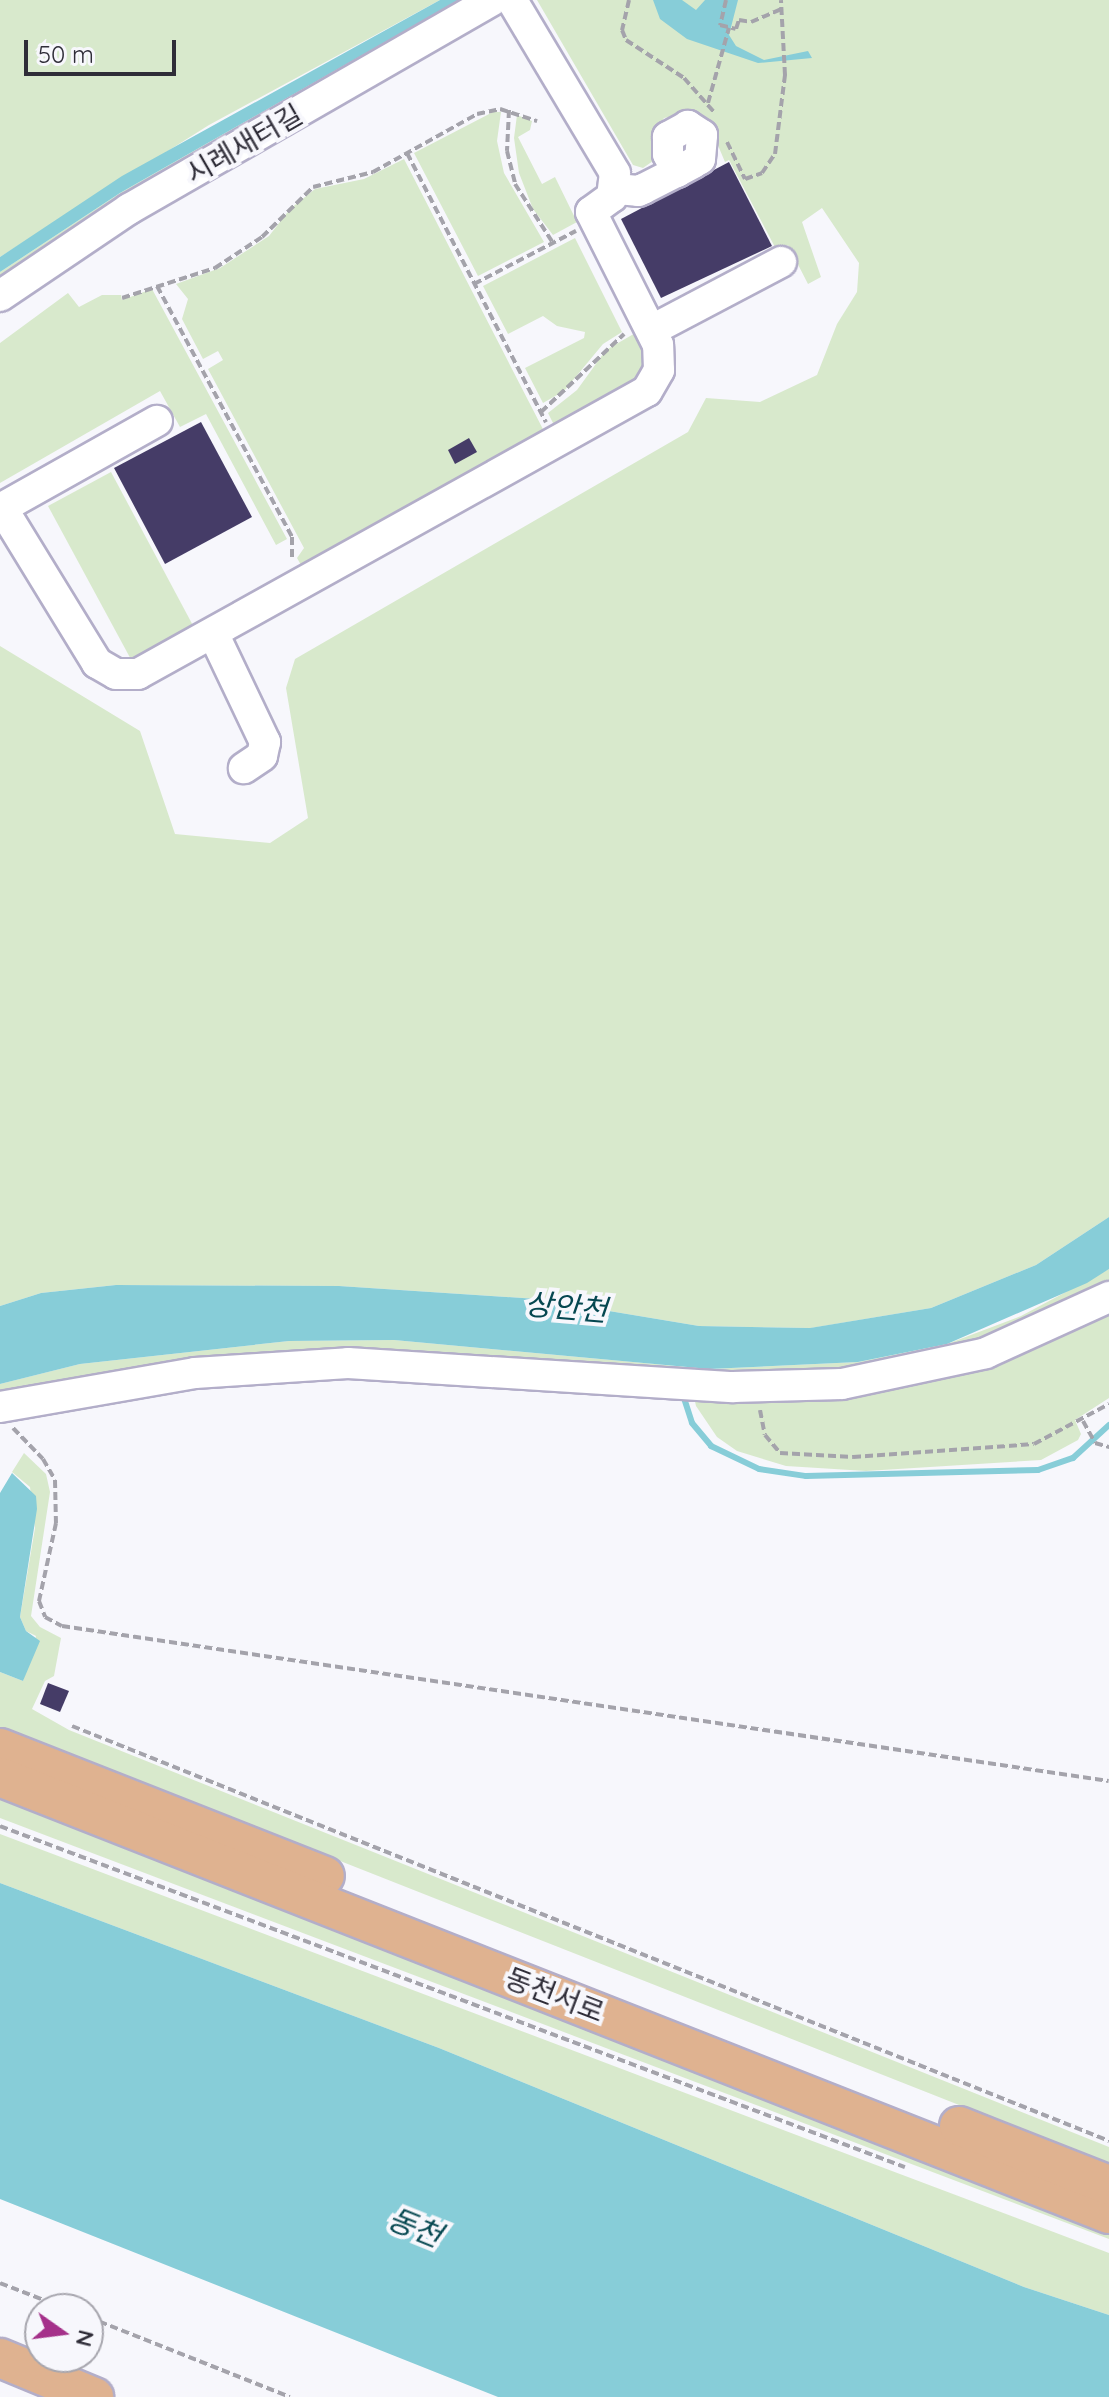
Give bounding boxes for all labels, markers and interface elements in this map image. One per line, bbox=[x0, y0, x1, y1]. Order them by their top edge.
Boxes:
scale bar bbox=[28, 24, 180, 74]
text: 50 m bbox=[38, 39, 94, 69]
street label: 시례새터길 bbox=[180, 97, 308, 191]
water label: 상안천 bbox=[523, 1285, 609, 1329]
street label: 동천서로 bbox=[501, 1961, 609, 2029]
water label: 동천 bbox=[383, 2200, 447, 2254]
north arrow bbox=[24, 2293, 104, 2373]
text: N bbox=[70, 2327, 101, 2350]

